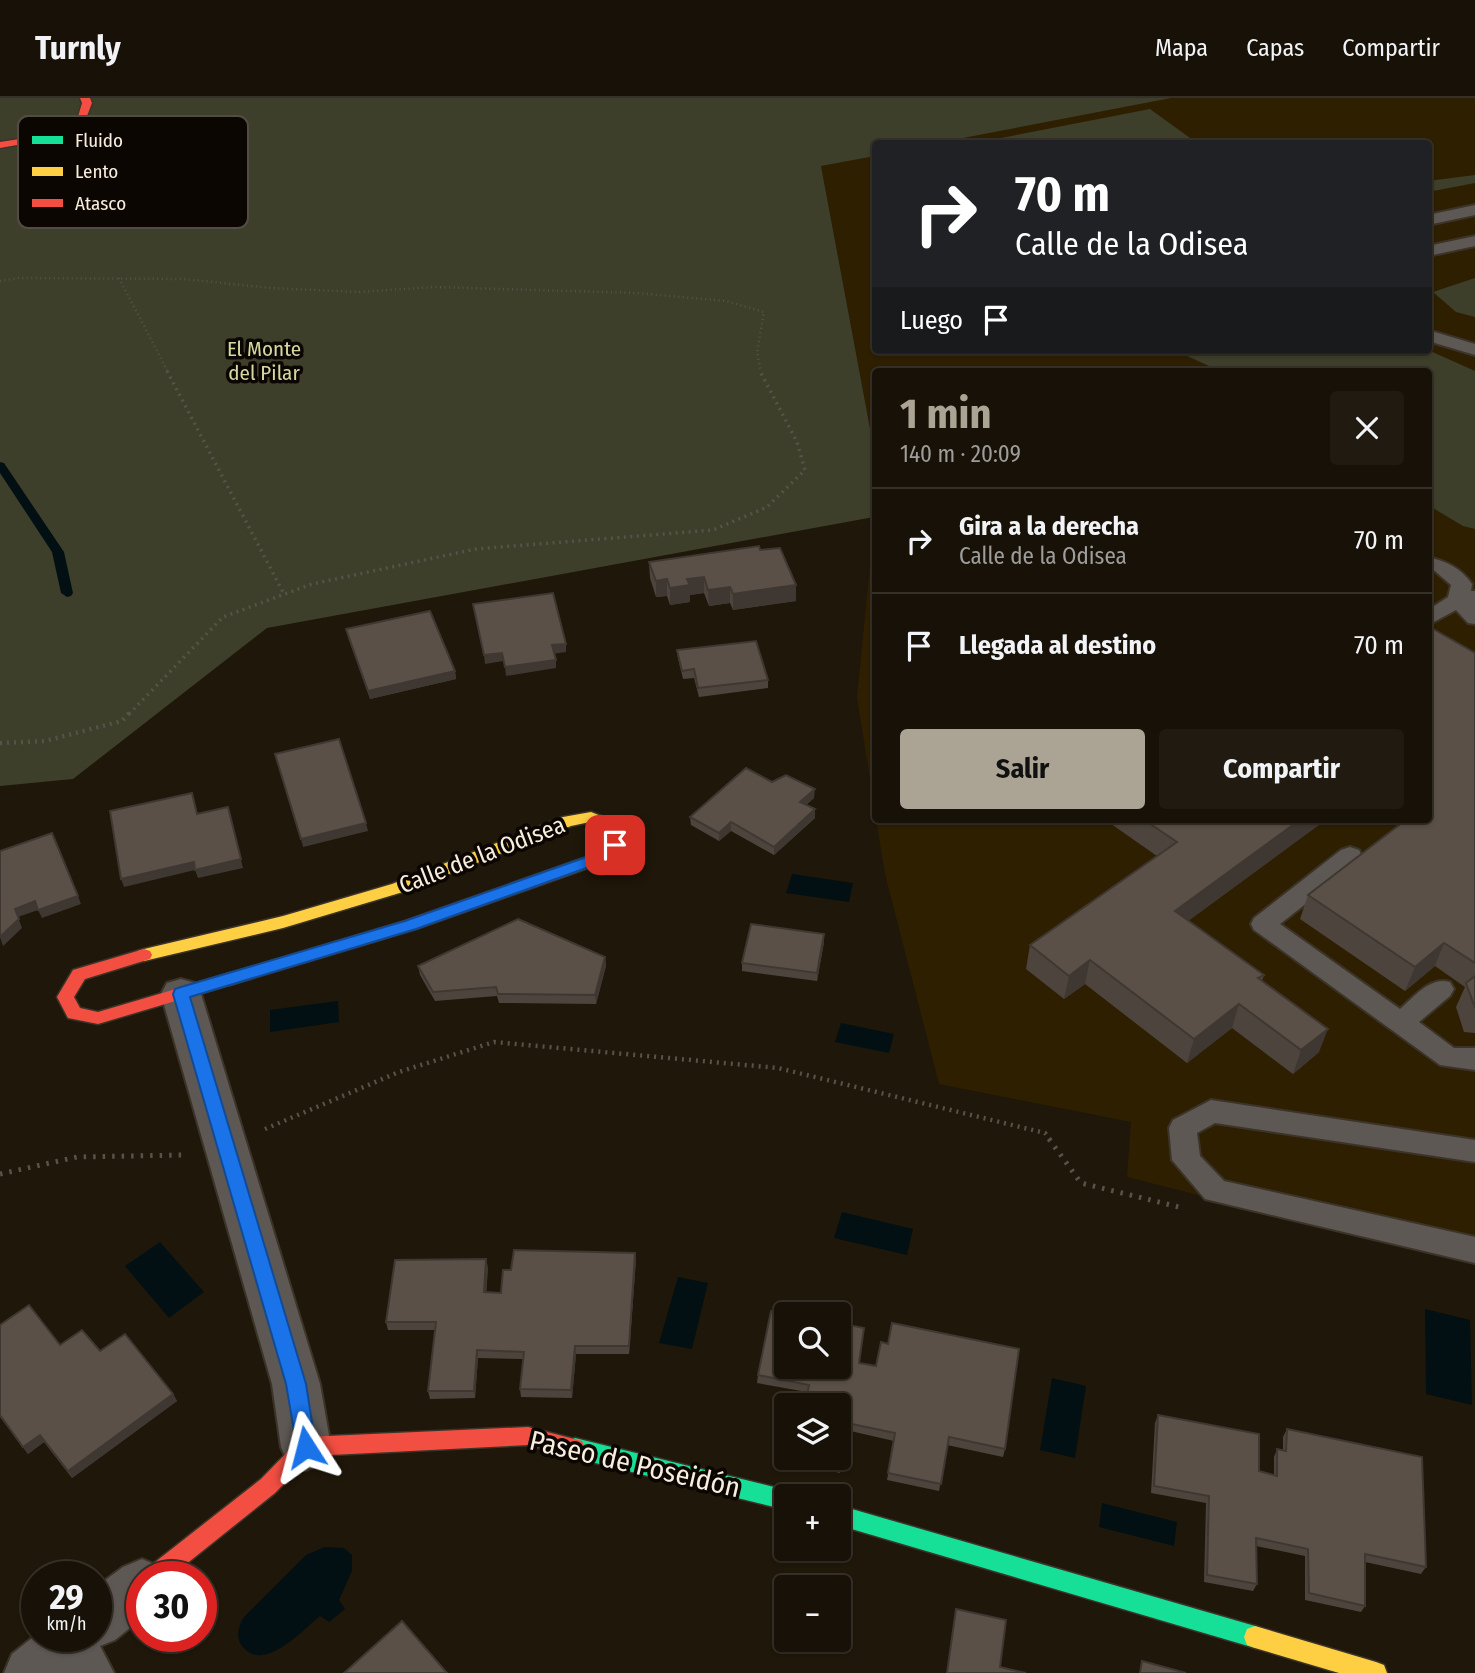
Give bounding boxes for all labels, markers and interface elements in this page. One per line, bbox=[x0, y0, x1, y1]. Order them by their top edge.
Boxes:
text: Turnly bbox=[35, 28, 121, 68]
text: Mapa bbox=[1155, 34, 1208, 62]
text: Capas bbox=[1246, 34, 1304, 62]
text: Compartir bbox=[1342, 34, 1440, 62]
legend bbox=[18, 116, 248, 228]
text: Fluido bbox=[75, 129, 123, 152]
text: Lento bbox=[75, 160, 118, 183]
text: 70 m bbox=[1015, 165, 1110, 224]
icon: right bbox=[900, 168, 991, 259]
text: Atasco bbox=[75, 192, 126, 215]
text: Calle de la Odisea bbox=[1015, 225, 1249, 263]
icon: arrive bbox=[977, 301, 1015, 339]
text: Luego bbox=[900, 305, 963, 336]
park label: El Monte del Pilar bbox=[227, 336, 301, 386]
text: 1 min bbox=[900, 389, 991, 439]
button: close bbox=[1330, 391, 1404, 465]
text: 140 m · 20:09 bbox=[900, 440, 1021, 468]
text: Gira a la derecha bbox=[959, 511, 1139, 542]
icon: right bbox=[900, 522, 938, 560]
text: 70 m bbox=[1354, 525, 1404, 556]
text: Calle de la Odisea bbox=[959, 542, 1127, 570]
icon: arrive bbox=[900, 627, 938, 665]
text: Llegada al destino bbox=[959, 630, 1156, 661]
text: 70 m bbox=[1354, 630, 1404, 661]
button: Salir bbox=[900, 729, 1145, 809]
button: Compartir bbox=[1159, 729, 1404, 809]
street label: Calle de la Odisea bbox=[395, 811, 569, 899]
pin bbox=[585, 815, 645, 875]
icon: arrive bbox=[596, 826, 634, 864]
map controls bbox=[774, 1302, 851, 1652]
button: search bbox=[774, 1302, 851, 1379]
button: layers bbox=[774, 1393, 851, 1470]
position arrow bbox=[269, 1410, 343, 1484]
street label: Paseo de Poseidón bbox=[526, 1424, 744, 1504]
button: + bbox=[774, 1484, 851, 1561]
speed limit sign: 30 bbox=[126, 1561, 217, 1652]
button: − bbox=[774, 1575, 851, 1652]
text: 29 bbox=[49, 1576, 84, 1618]
text: km/h bbox=[46, 1613, 87, 1635]

